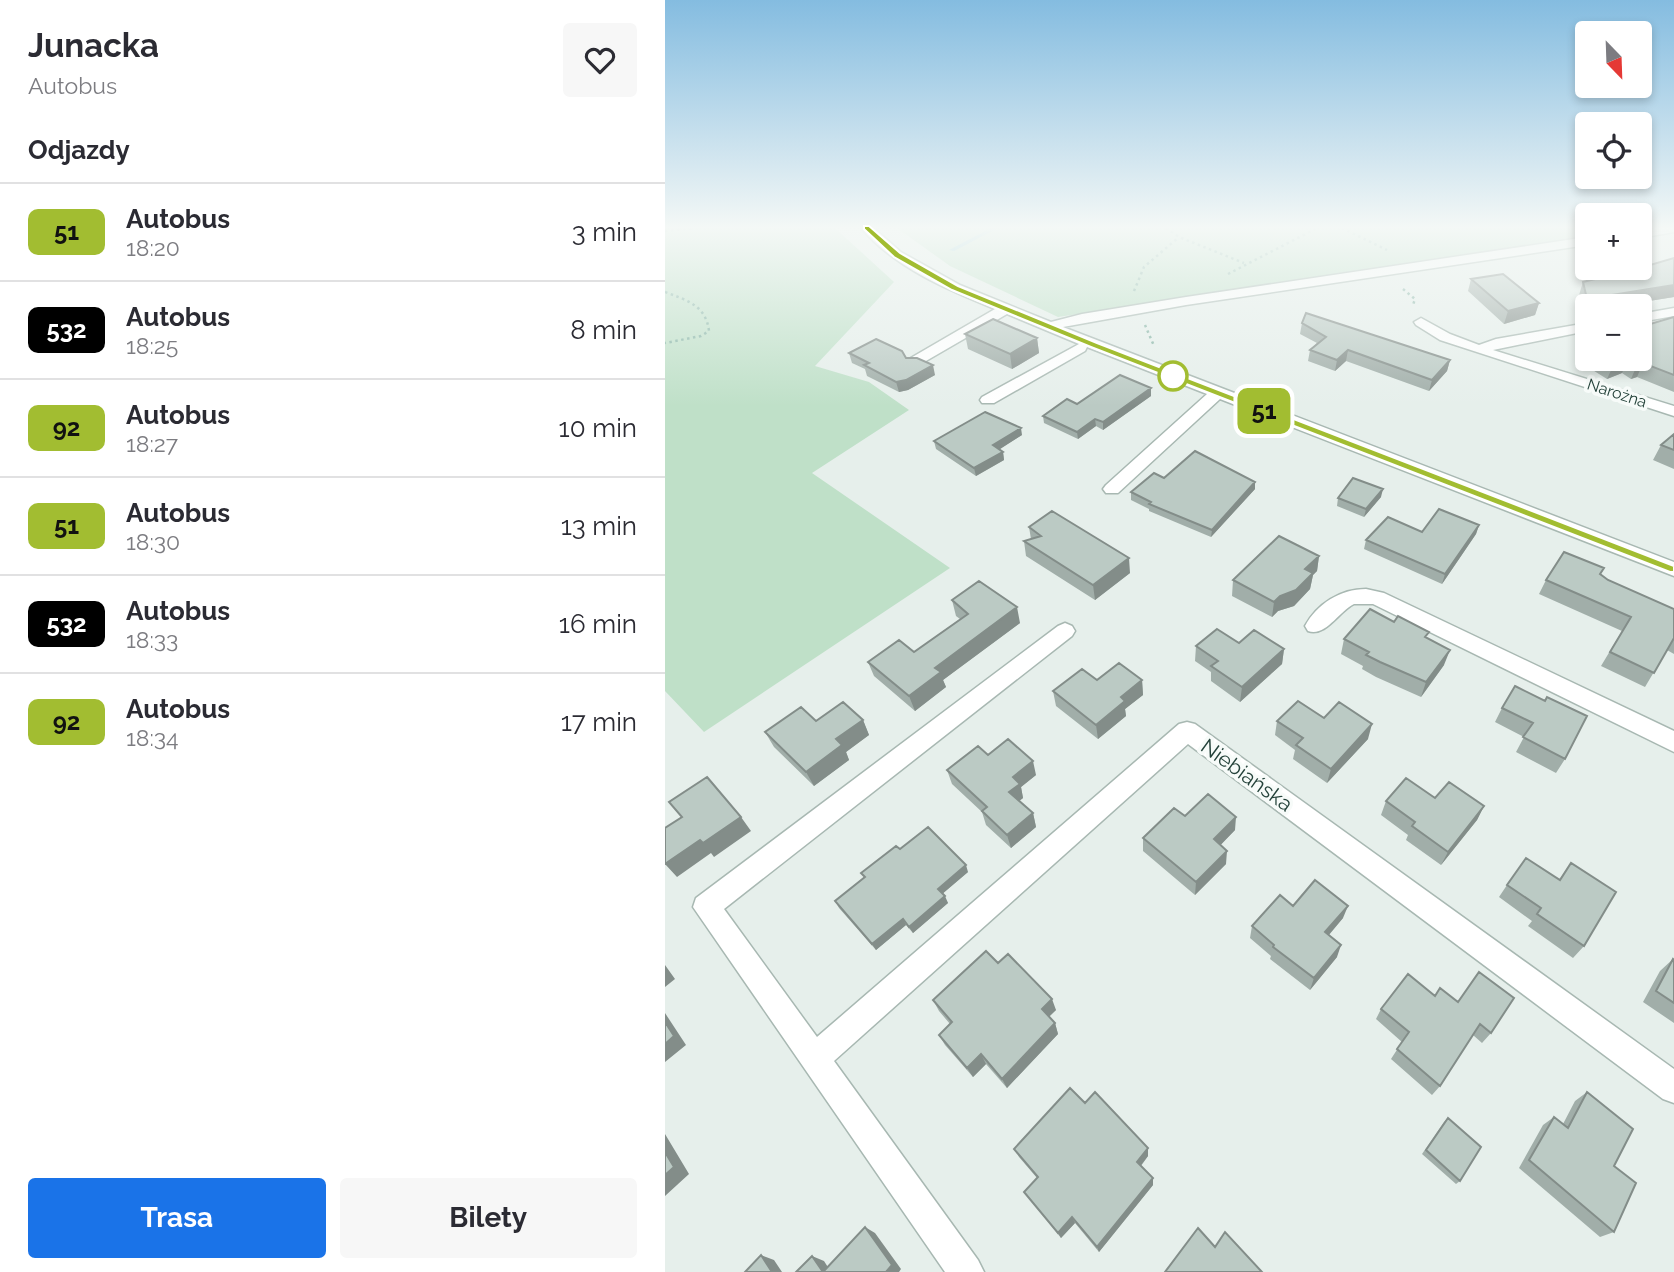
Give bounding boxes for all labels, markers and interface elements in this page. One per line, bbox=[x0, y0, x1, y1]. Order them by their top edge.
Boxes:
north arrow bbox=[1575, 21, 1652, 98]
map controls bbox=[1575, 21, 1652, 371]
button: heart bbox=[563, 23, 637, 97]
text: Junacka bbox=[28, 26, 159, 65]
text: Autobus bbox=[28, 72, 117, 99]
button: locate bbox=[1575, 112, 1652, 189]
text: Odjazdy bbox=[28, 135, 130, 165]
button: + bbox=[1575, 203, 1652, 280]
text: Autobus bbox=[126, 204, 230, 234]
text: 51 bbox=[54, 217, 79, 246]
text: 3 min bbox=[572, 217, 637, 247]
text: 18:20 bbox=[126, 234, 180, 261]
button: − bbox=[1575, 294, 1652, 371]
text: Autobus bbox=[126, 302, 230, 332]
text: 532 bbox=[46, 315, 87, 344]
text: 8 min bbox=[570, 315, 637, 345]
text: 18:25 bbox=[126, 332, 178, 359]
unlabelled marker bbox=[1158, 361, 1188, 391]
street label: Narożna bbox=[1585, 374, 1649, 412]
line badge: 51 bbox=[1233, 388, 1295, 434]
text: 51 bbox=[1251, 396, 1277, 425]
text: Autobus bbox=[126, 400, 230, 430]
text: 92 bbox=[53, 413, 80, 442]
text: 10 min bbox=[559, 413, 637, 443]
text: 18:27 bbox=[126, 430, 178, 457]
text: Autobus bbox=[126, 498, 230, 528]
text: 51 bbox=[54, 511, 79, 540]
text: 13 min bbox=[561, 511, 637, 541]
text: 18:30 bbox=[126, 528, 180, 555]
text: Autobus bbox=[126, 596, 230, 626]
text: 532 bbox=[46, 609, 87, 638]
text: 16 min bbox=[559, 609, 637, 639]
text: 18:33 bbox=[126, 626, 178, 653]
text: Autobus bbox=[126, 694, 230, 724]
text: 92 bbox=[53, 707, 80, 736]
text: 17 min bbox=[561, 707, 637, 737]
text: 18:34 bbox=[126, 724, 179, 751]
street label: Niebiańska bbox=[1196, 733, 1298, 817]
button: Trasa bbox=[28, 1178, 326, 1258]
button: Bilety bbox=[340, 1178, 637, 1258]

